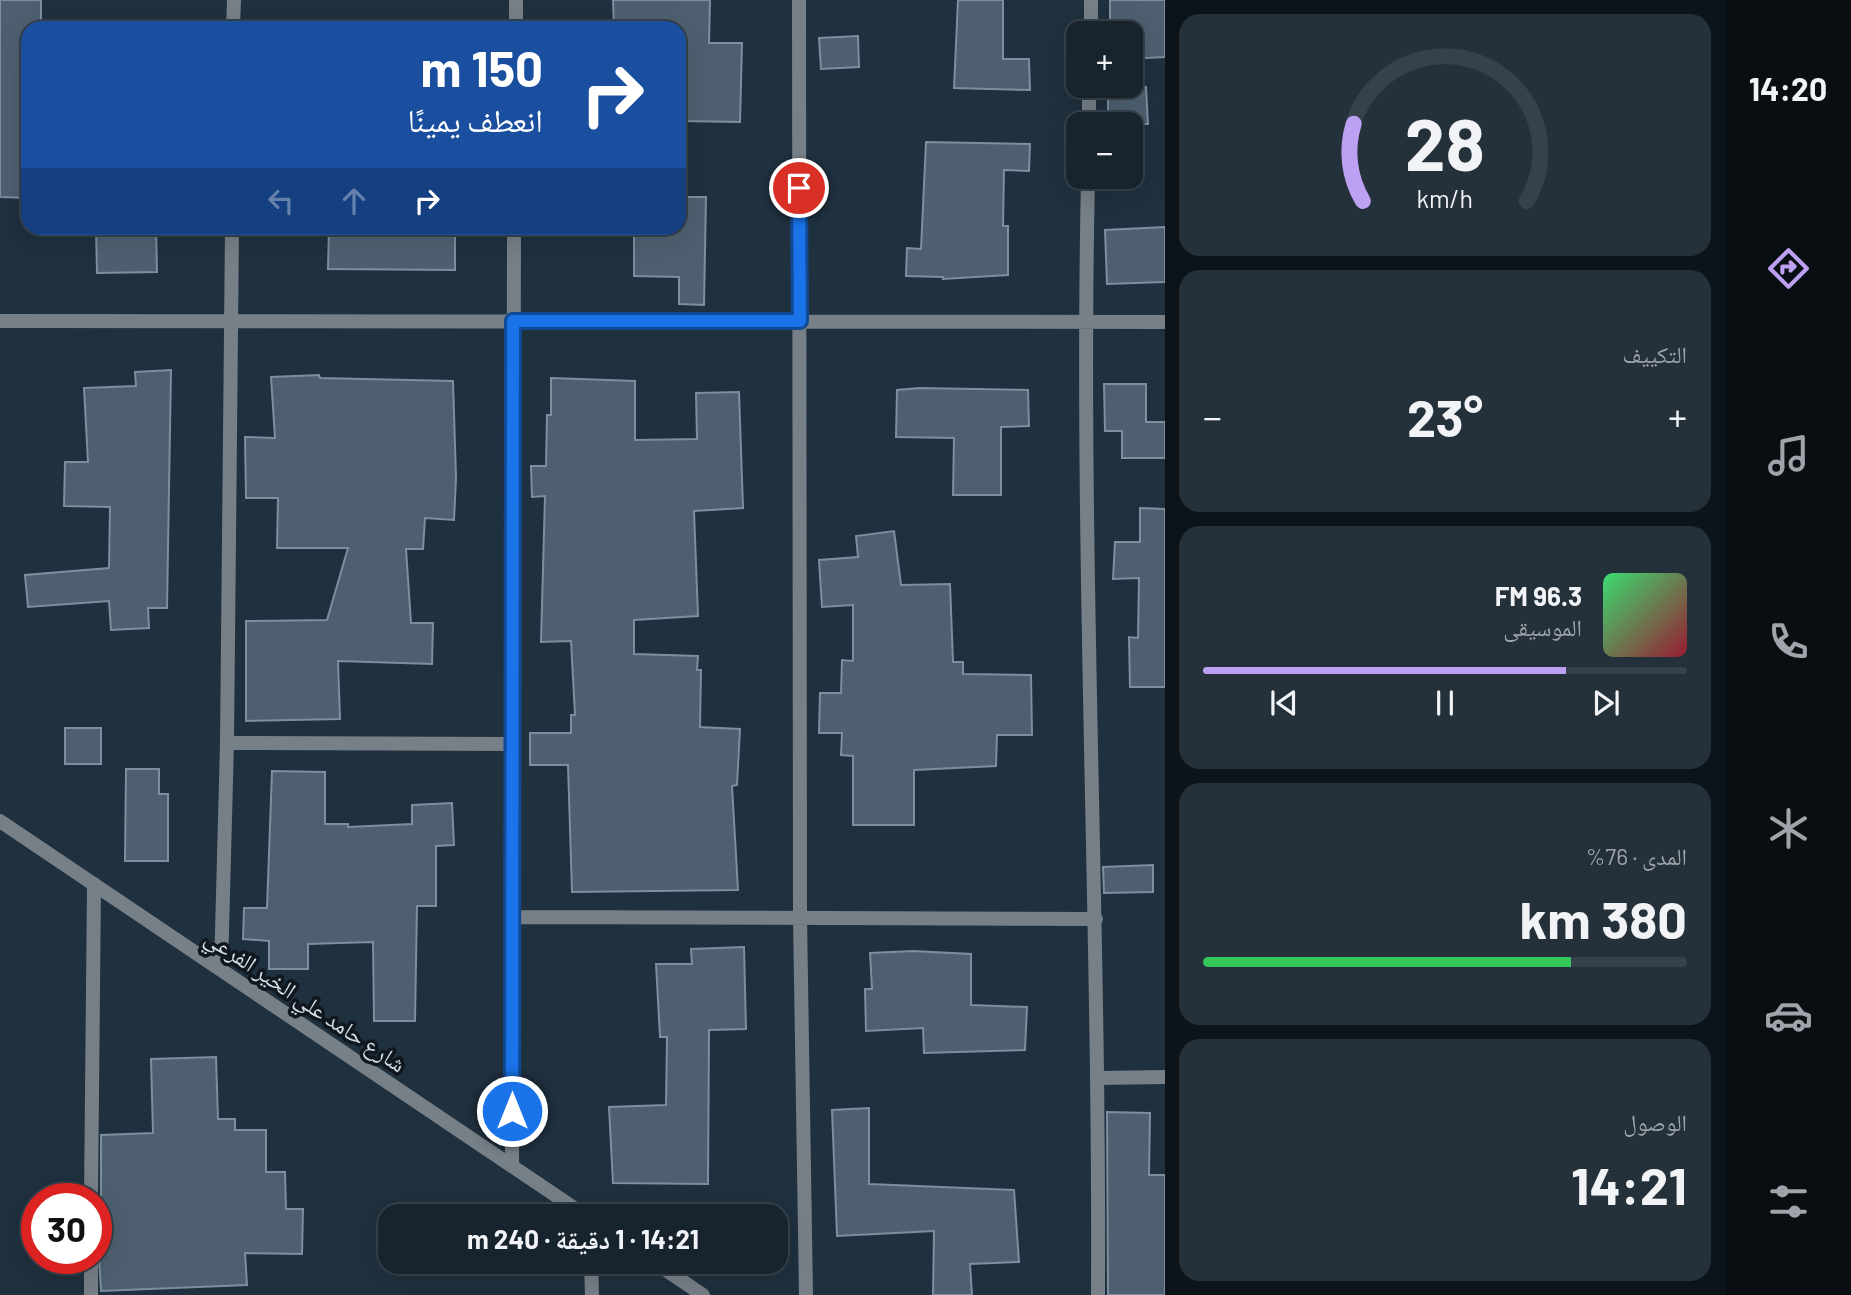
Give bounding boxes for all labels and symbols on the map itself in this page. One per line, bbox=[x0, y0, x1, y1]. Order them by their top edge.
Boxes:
pin bbox=[769, 158, 829, 218]
street label: شارع حامد علي الخير الفرعي bbox=[197, 922, 412, 1082]
position arrow bbox=[475, 1074, 549, 1148]
speed limit sign: 30 bbox=[21, 1183, 112, 1274]

